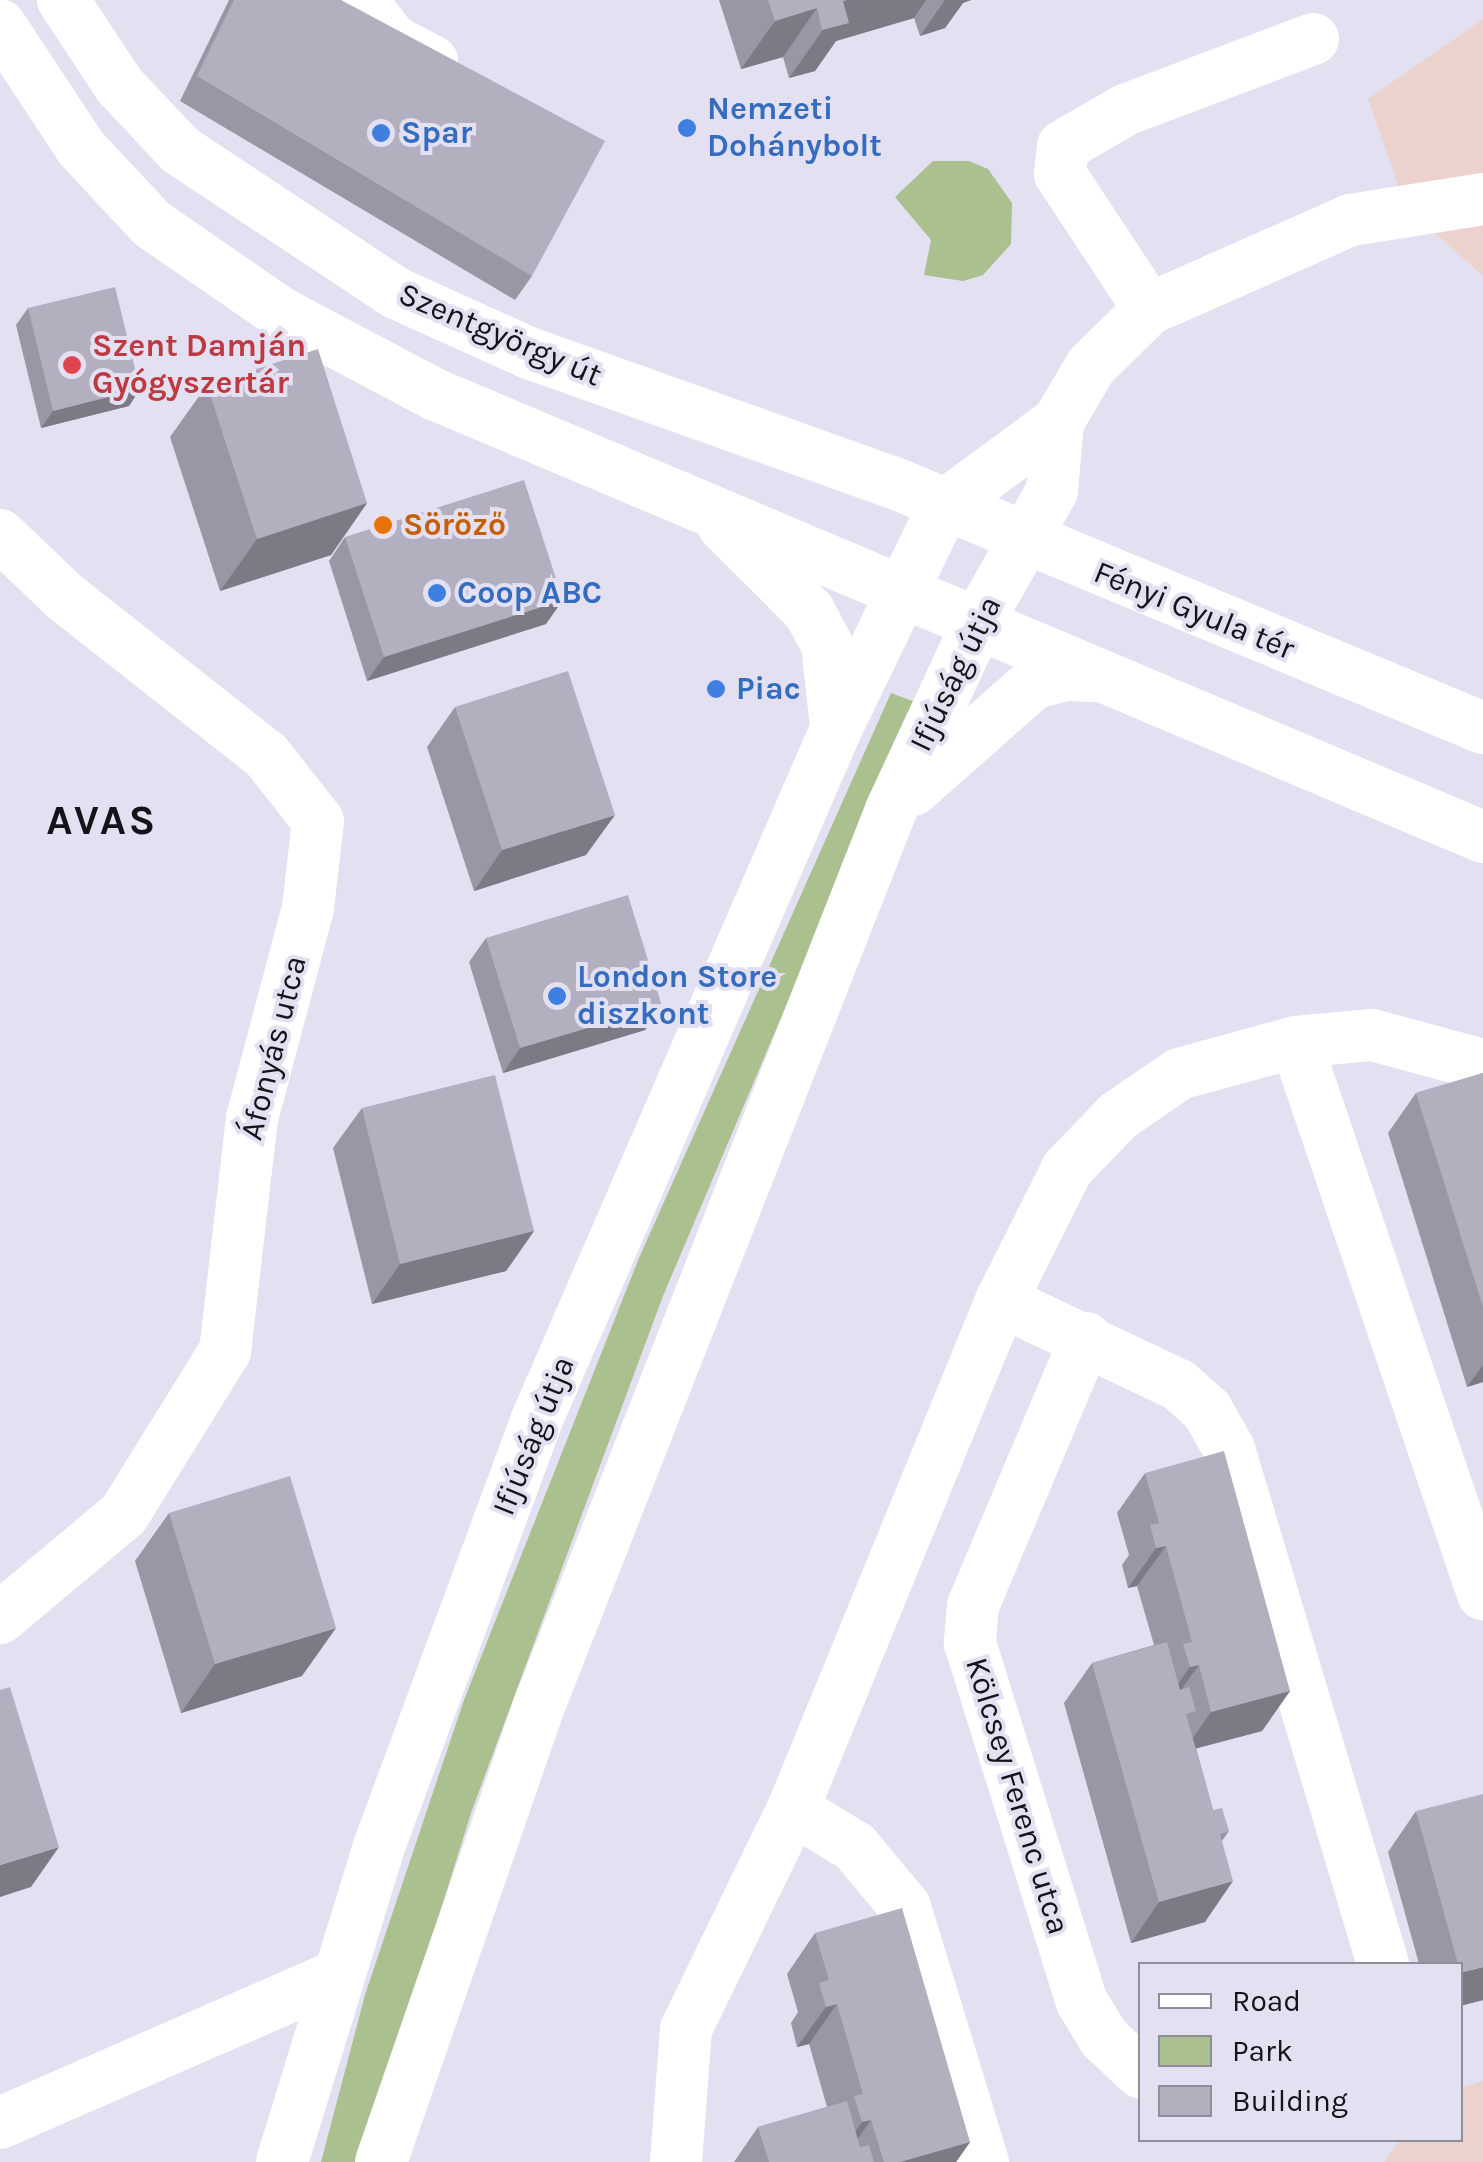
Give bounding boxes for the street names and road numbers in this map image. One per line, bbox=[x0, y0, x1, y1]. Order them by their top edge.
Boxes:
street label: Szentgyörgy út bbox=[393, 275, 607, 395]
street label: Fényi Gyula tér bbox=[1088, 553, 1300, 669]
street label: Ifjúság útja bbox=[902, 590, 1010, 758]
street label: Áfonyás utca bbox=[233, 952, 315, 1144]
street label: Ifjúság útja bbox=[485, 1351, 583, 1521]
street label: Kölcsey Ferenc utca bbox=[957, 1653, 1077, 1939]

